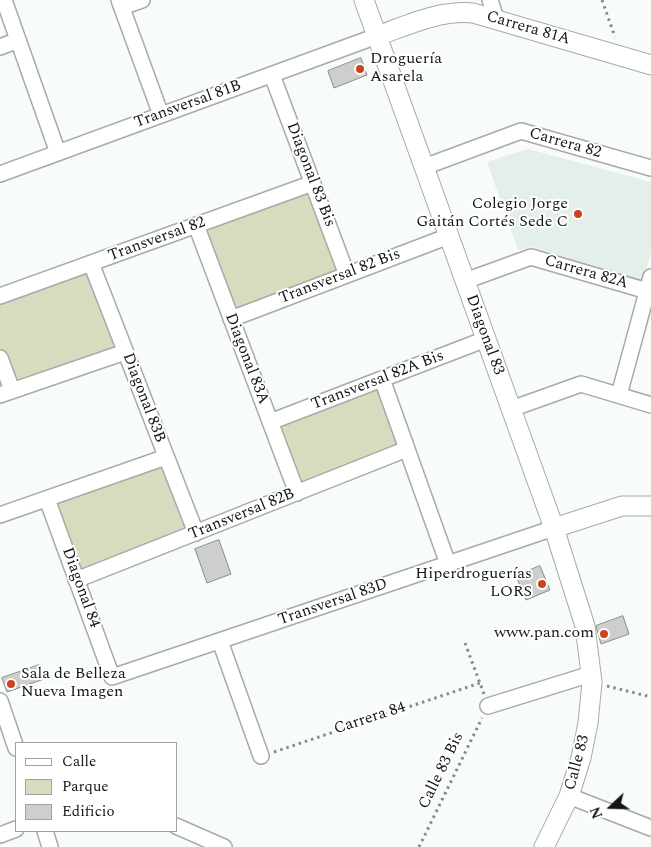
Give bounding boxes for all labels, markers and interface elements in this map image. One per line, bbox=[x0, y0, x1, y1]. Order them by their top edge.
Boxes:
street label: Carrera 81A bbox=[484, 8, 572, 50]
place label: Droguería Asarela bbox=[370, 50, 442, 88]
marker: Droguería Asarela bbox=[354, 63, 366, 75]
street label: Transversal 81B bbox=[132, 77, 244, 133]
street label: Diagonal 83 Bis bbox=[281, 120, 339, 230]
street label: Carrera 82 bbox=[527, 125, 603, 163]
place label: Colegio Jorge Gaitán Cortés Sede C bbox=[416, 195, 568, 233]
marker: Colegio Jorge Gaitán Cortés Sede C bbox=[572, 208, 584, 220]
street label: Transversal 82 bbox=[106, 214, 208, 266]
street label: Transversal 82 Bis bbox=[277, 245, 403, 309]
street label: Carrera 82A bbox=[542, 252, 630, 294]
street label: Diagonal 83 bbox=[461, 292, 507, 378]
street label: Diagonal 83A bbox=[220, 311, 272, 407]
street label: Transversal 82A Bis bbox=[309, 347, 447, 415]
street label: Diagonal 83B bbox=[117, 350, 169, 446]
street label: Transversal 82B bbox=[186, 485, 298, 545]
street label: Diagonal 84 bbox=[57, 545, 103, 631]
place label: Hiperdroguerías LORS bbox=[415, 565, 532, 603]
street label: Transversal 83D bbox=[276, 575, 390, 631]
marker: Hiperdroguerías LORS bbox=[536, 578, 548, 590]
place label: www.pan.com bbox=[494, 624, 594, 644]
marker: www.pan.com bbox=[598, 628, 610, 640]
place label: Sala de Belleza Nueva Imagen bbox=[21, 665, 126, 703]
marker: Sala de Belleza Nueva Imagen bbox=[5, 678, 17, 690]
street label: Carrera 84 bbox=[332, 698, 408, 740]
street label: Calle 83 Bis bbox=[415, 730, 469, 812]
street label: Calle 83 bbox=[561, 733, 595, 793]
legend bbox=[15, 742, 178, 832]
text: Calle bbox=[62, 750, 96, 773]
text: Parque bbox=[62, 775, 109, 798]
north arrow bbox=[586, 782, 636, 832]
text: Edificio bbox=[62, 800, 115, 823]
text: N bbox=[585, 803, 608, 822]

